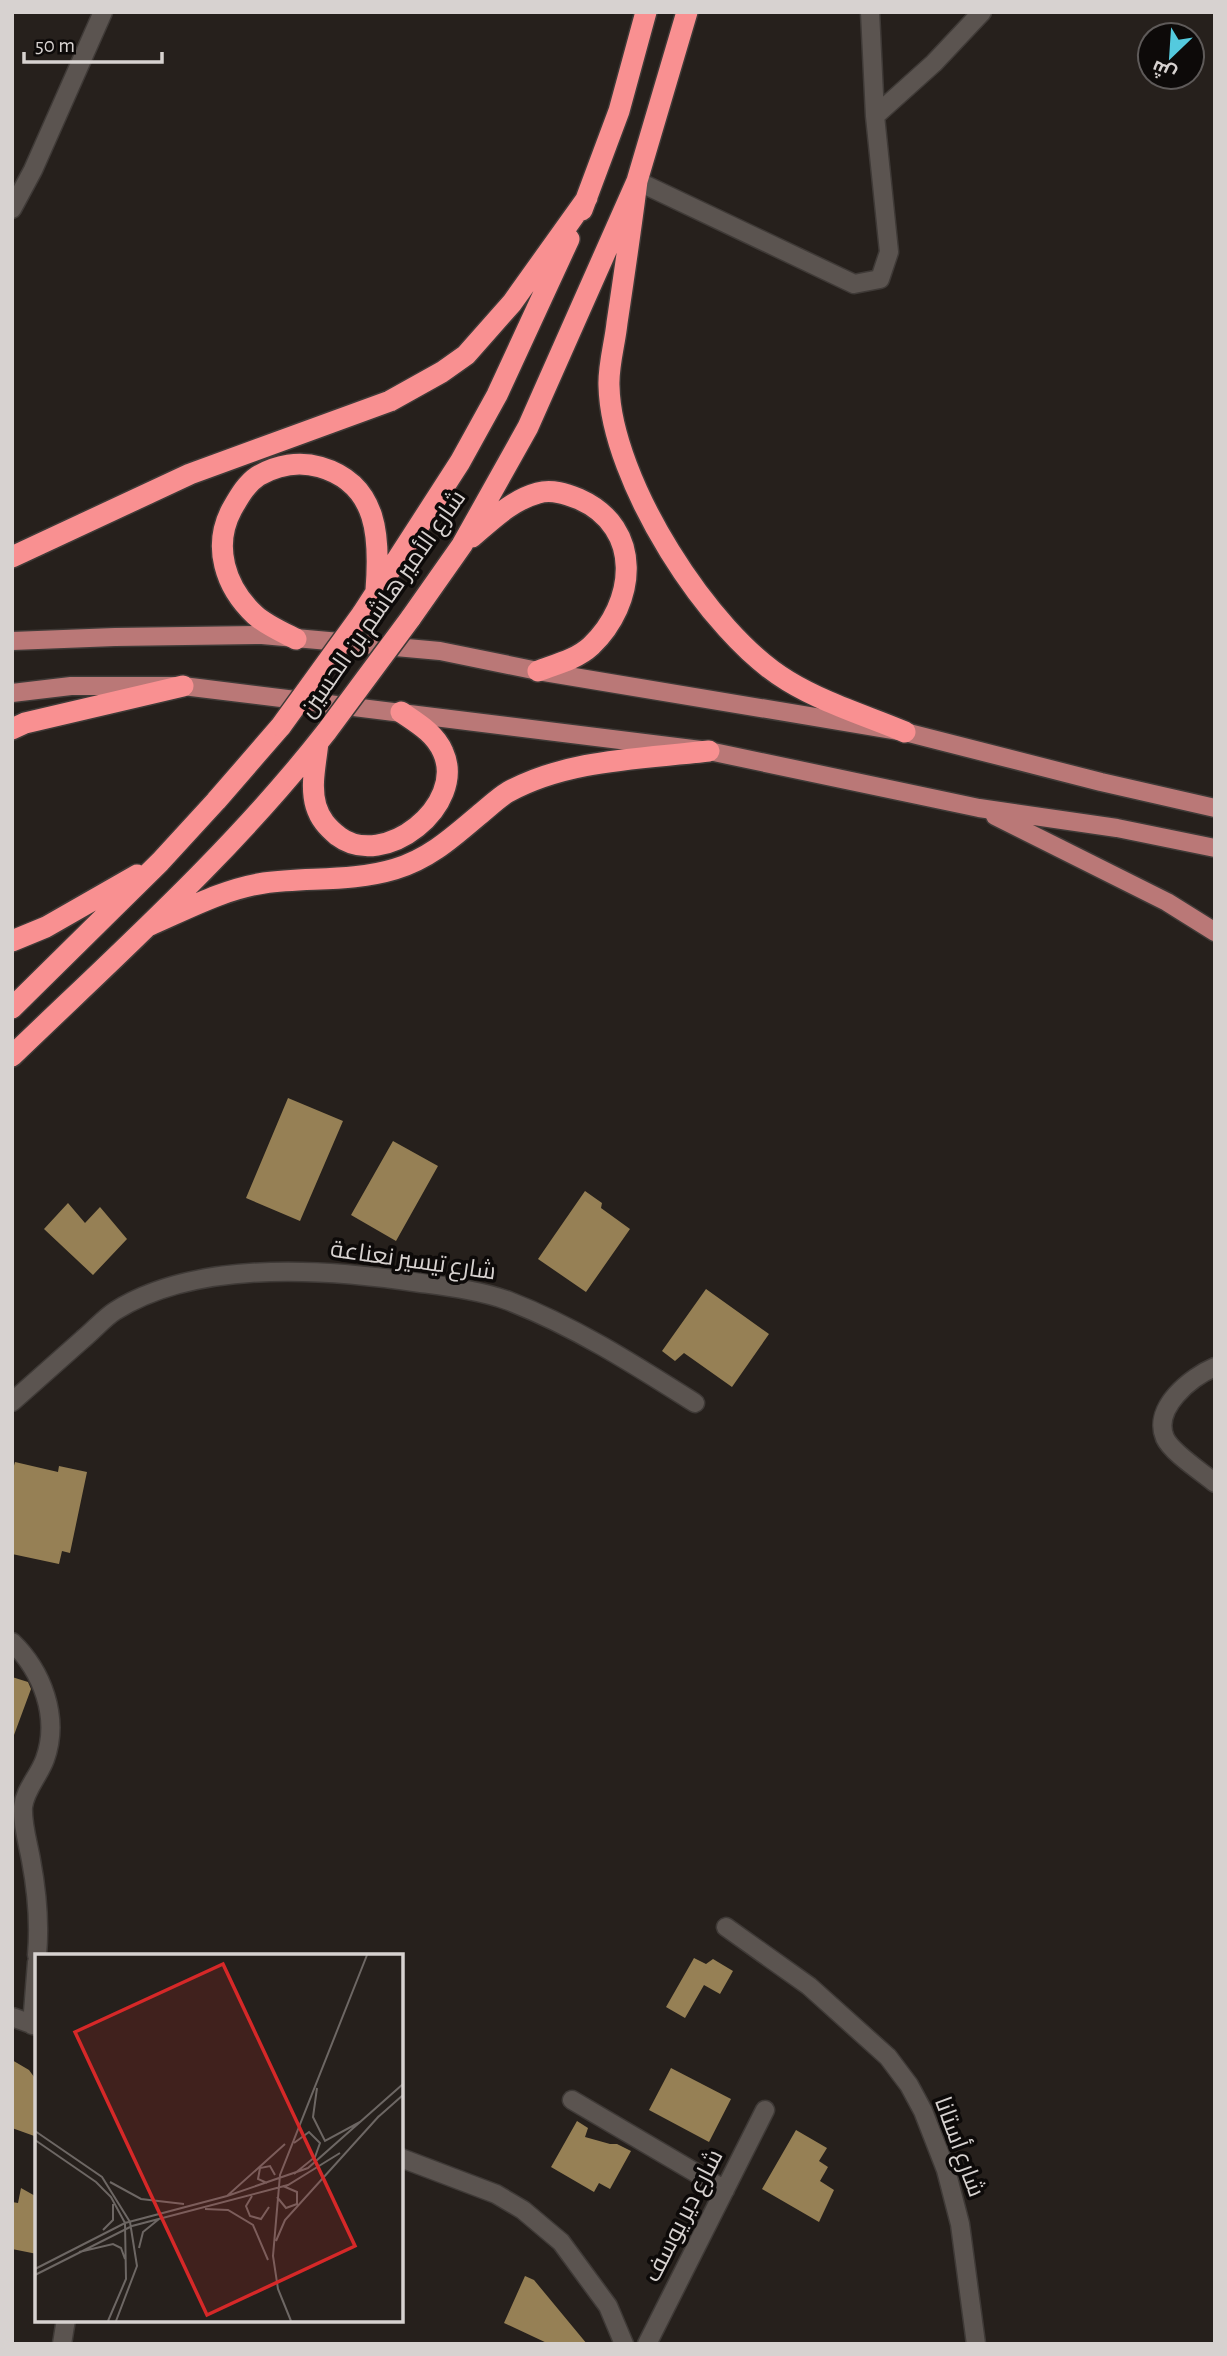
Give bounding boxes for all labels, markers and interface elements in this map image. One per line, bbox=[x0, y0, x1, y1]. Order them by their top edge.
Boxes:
scale bar bbox=[24, 21, 163, 65]
north arrow bbox=[1136, 21, 1206, 91]
text: 50 m bbox=[35, 35, 75, 56]
text: ش bbox=[1149, 55, 1180, 85]
street label: شارع الأمير هاشم بن الحسين bbox=[294, 485, 473, 724]
street label: شارع تيسير نعناعة bbox=[328, 1237, 497, 1287]
inset map bbox=[35, 1954, 402, 2321]
street label: شارع أستانا bbox=[927, 2092, 993, 2201]
street label: شارع دير يوسف bbox=[639, 2145, 730, 2287]

